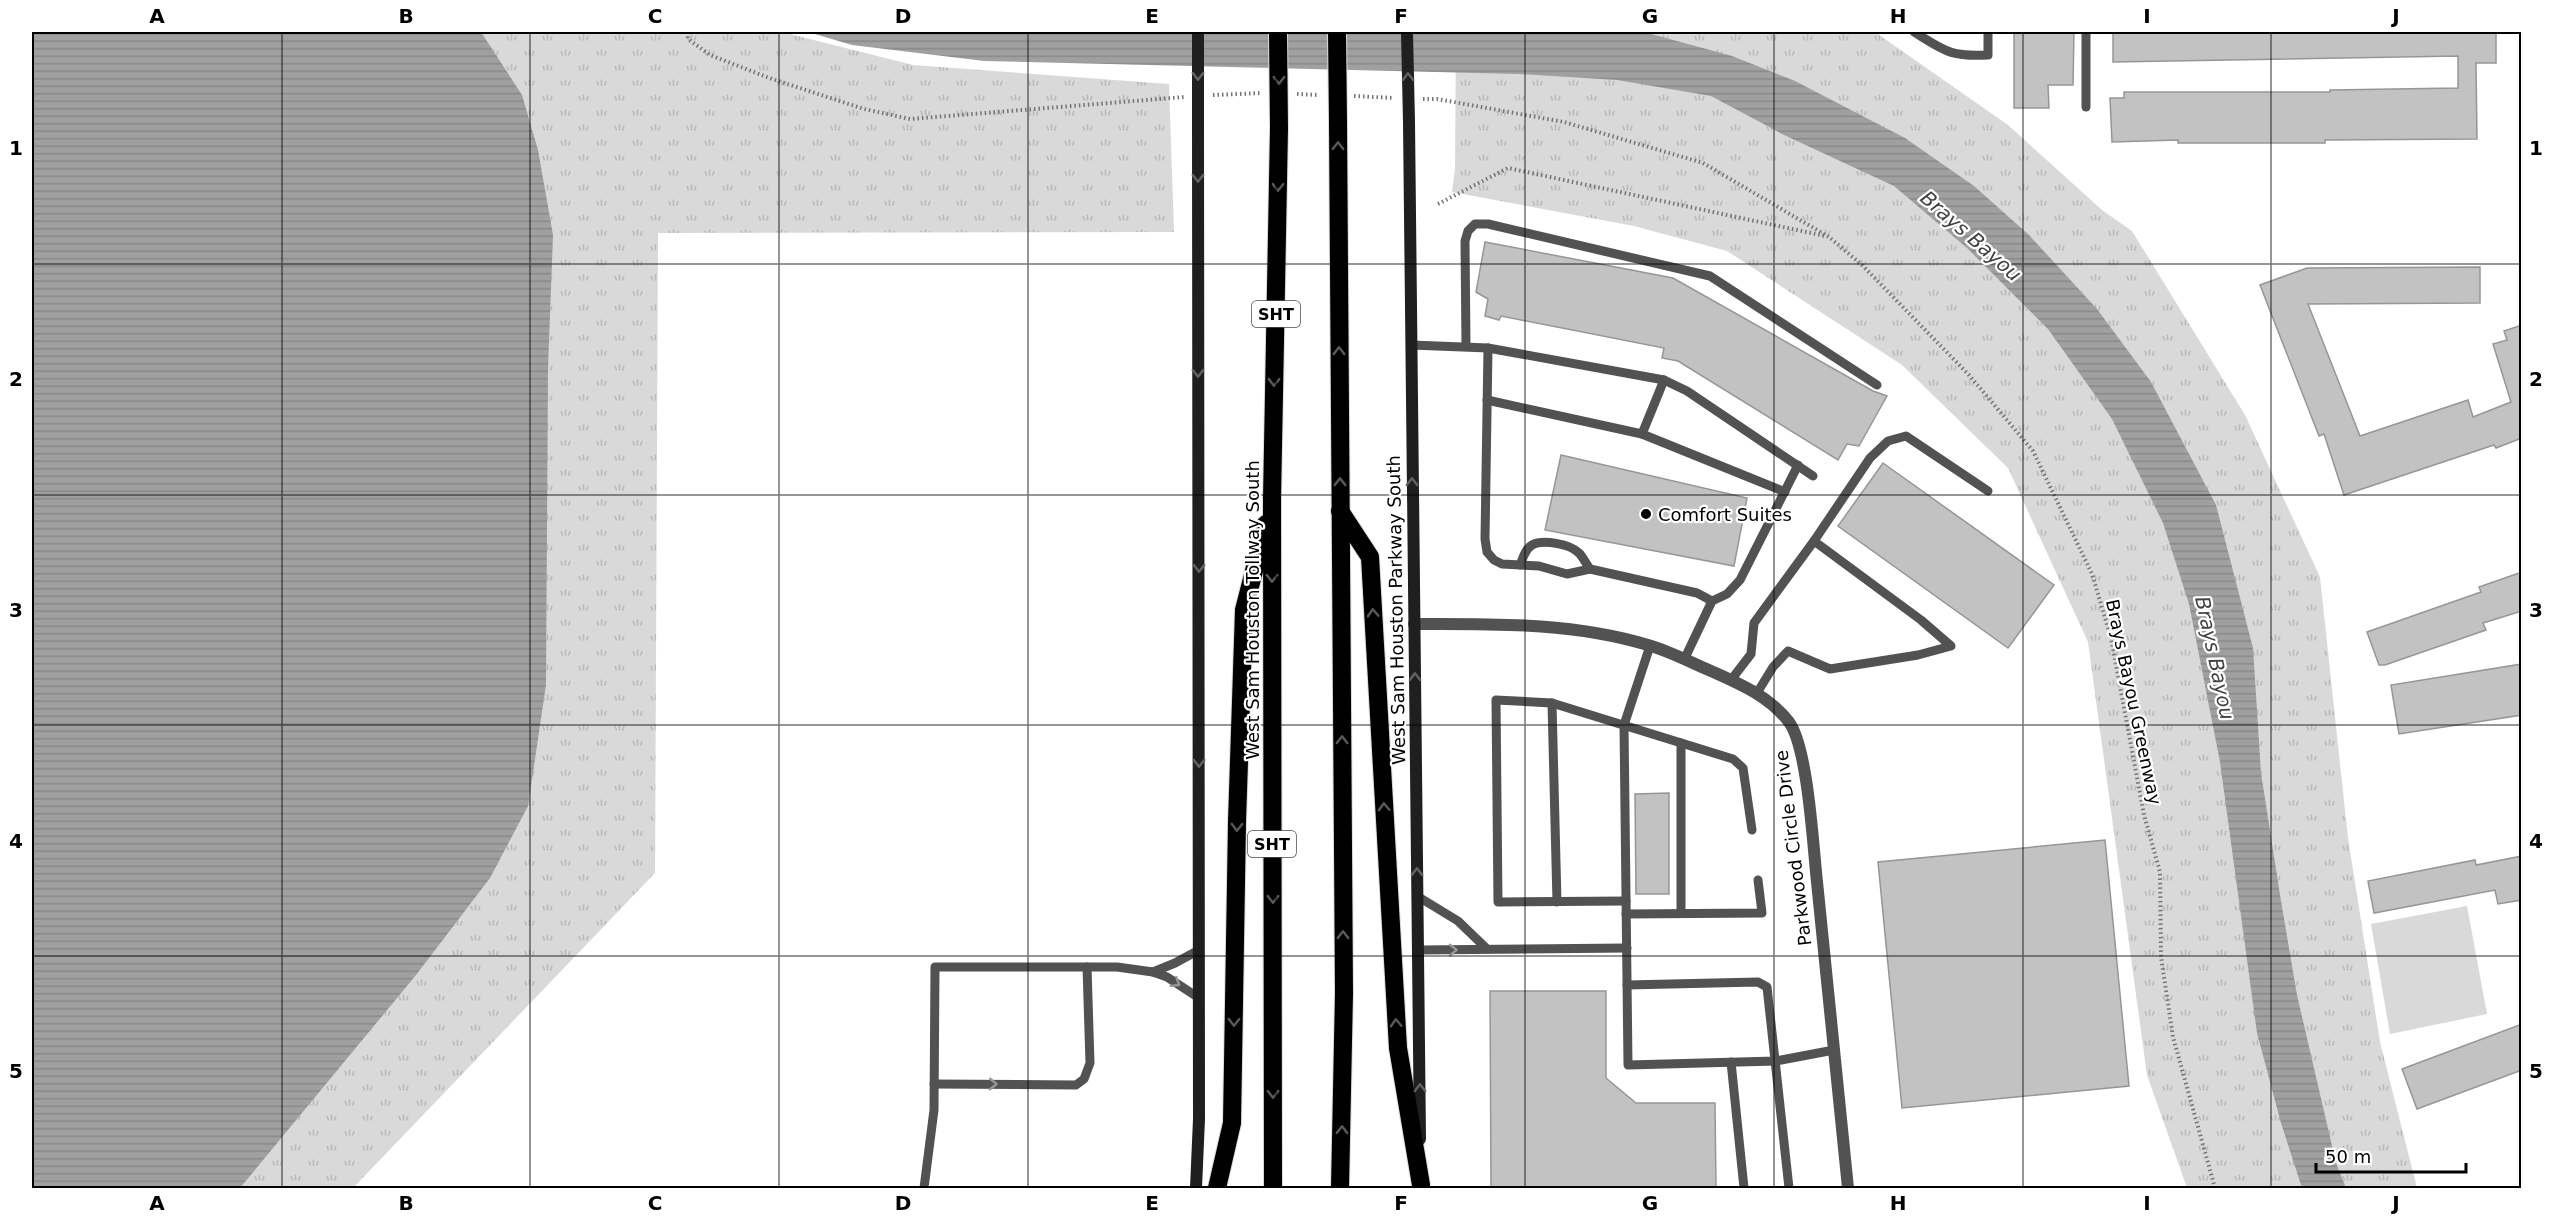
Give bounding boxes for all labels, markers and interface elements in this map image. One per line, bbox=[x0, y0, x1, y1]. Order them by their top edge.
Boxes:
text: A bbox=[149, 4, 165, 28]
text: B bbox=[398, 4, 414, 28]
text: C bbox=[648, 4, 662, 28]
text: D bbox=[895, 4, 911, 28]
text: E bbox=[1145, 4, 1159, 28]
text: F bbox=[1394, 4, 1408, 28]
text: G bbox=[1642, 4, 1658, 28]
text: H bbox=[1890, 4, 1906, 28]
text: I bbox=[2143, 4, 2151, 28]
text: J bbox=[2390, 4, 2400, 28]
one-way arrow bbox=[1192, 71, 1204, 80]
one-way arrow bbox=[1402, 72, 1415, 81]
one-way arrow bbox=[1273, 75, 1285, 84]
text: 1 bbox=[9, 136, 23, 160]
text: 1 bbox=[2529, 136, 2543, 160]
one-way arrow bbox=[1332, 142, 1344, 151]
one-way arrow bbox=[1192, 174, 1204, 183]
one-way arrow bbox=[1272, 182, 1284, 191]
water label: Brays Bayou bbox=[1916, 186, 2026, 286]
road number: SHT bbox=[1252, 301, 1300, 327]
one-way arrow bbox=[1333, 347, 1346, 356]
text: 2 bbox=[9, 367, 23, 391]
text: 2 bbox=[2529, 367, 2543, 391]
one-way arrow bbox=[1192, 369, 1204, 378]
one-way arrow bbox=[1268, 377, 1281, 386]
street label: West Sam Houston Parkway South bbox=[1383, 455, 1409, 765]
street label: West Sam Houston Tollway South bbox=[1242, 460, 1263, 760]
one-way arrow bbox=[1334, 477, 1346, 486]
one-way arrow bbox=[1406, 478, 1419, 487]
place label: Comfort Suites bbox=[1658, 504, 1792, 525]
marker: Comfort Suites bbox=[1639, 507, 1653, 521]
one-way arrow bbox=[1193, 564, 1205, 573]
one-way arrow bbox=[1266, 574, 1278, 583]
water label: Brays Bayou bbox=[2190, 594, 2240, 722]
street label: Brays Bayou Greenway bbox=[2102, 597, 2166, 807]
text: 3 bbox=[9, 598, 23, 622]
text: 3 bbox=[2529, 598, 2543, 622]
one-way arrow bbox=[1367, 608, 1380, 617]
one-way arrow bbox=[1409, 673, 1421, 682]
one-way arrow bbox=[1336, 736, 1348, 745]
street label: Parkwood Circle Drive bbox=[1771, 749, 1815, 947]
one-way arrow bbox=[1193, 759, 1205, 768]
one-way arrow bbox=[1377, 803, 1390, 812]
one-way arrow bbox=[1230, 822, 1243, 831]
text: 4 bbox=[9, 829, 23, 853]
text: 4 bbox=[2529, 829, 2543, 853]
road number: SHT bbox=[1248, 831, 1296, 857]
one-way arrow bbox=[1411, 868, 1423, 877]
one-way arrow bbox=[1266, 895, 1279, 904]
one-way arrow bbox=[1337, 931, 1349, 940]
one-way arrow bbox=[1448, 944, 1457, 956]
one-way arrow bbox=[1170, 976, 1180, 988]
one-way arrow bbox=[1228, 1017, 1240, 1026]
one-way arrow bbox=[1390, 1019, 1403, 1028]
text: 5 bbox=[9, 1059, 23, 1083]
text: 5 bbox=[2529, 1059, 2543, 1083]
one-way arrow bbox=[988, 1078, 997, 1090]
one-way arrow bbox=[1413, 1084, 1426, 1093]
one-way arrow bbox=[1267, 1090, 1279, 1099]
one-way arrow bbox=[1336, 1126, 1348, 1135]
scale bar bbox=[2316, 1136, 2466, 1174]
text: 50 m bbox=[2325, 1146, 2371, 1167]
text: A bbox=[149, 1191, 165, 1215]
text: B bbox=[398, 1191, 414, 1215]
text: C bbox=[648, 1191, 662, 1215]
text: D bbox=[895, 1191, 911, 1215]
text: E bbox=[1145, 1191, 1159, 1215]
text: F bbox=[1394, 1191, 1408, 1215]
text: G bbox=[1642, 1191, 1658, 1215]
text: H bbox=[1890, 1191, 1906, 1215]
text: I bbox=[2143, 1191, 2151, 1215]
text: J bbox=[2390, 1191, 2400, 1215]

